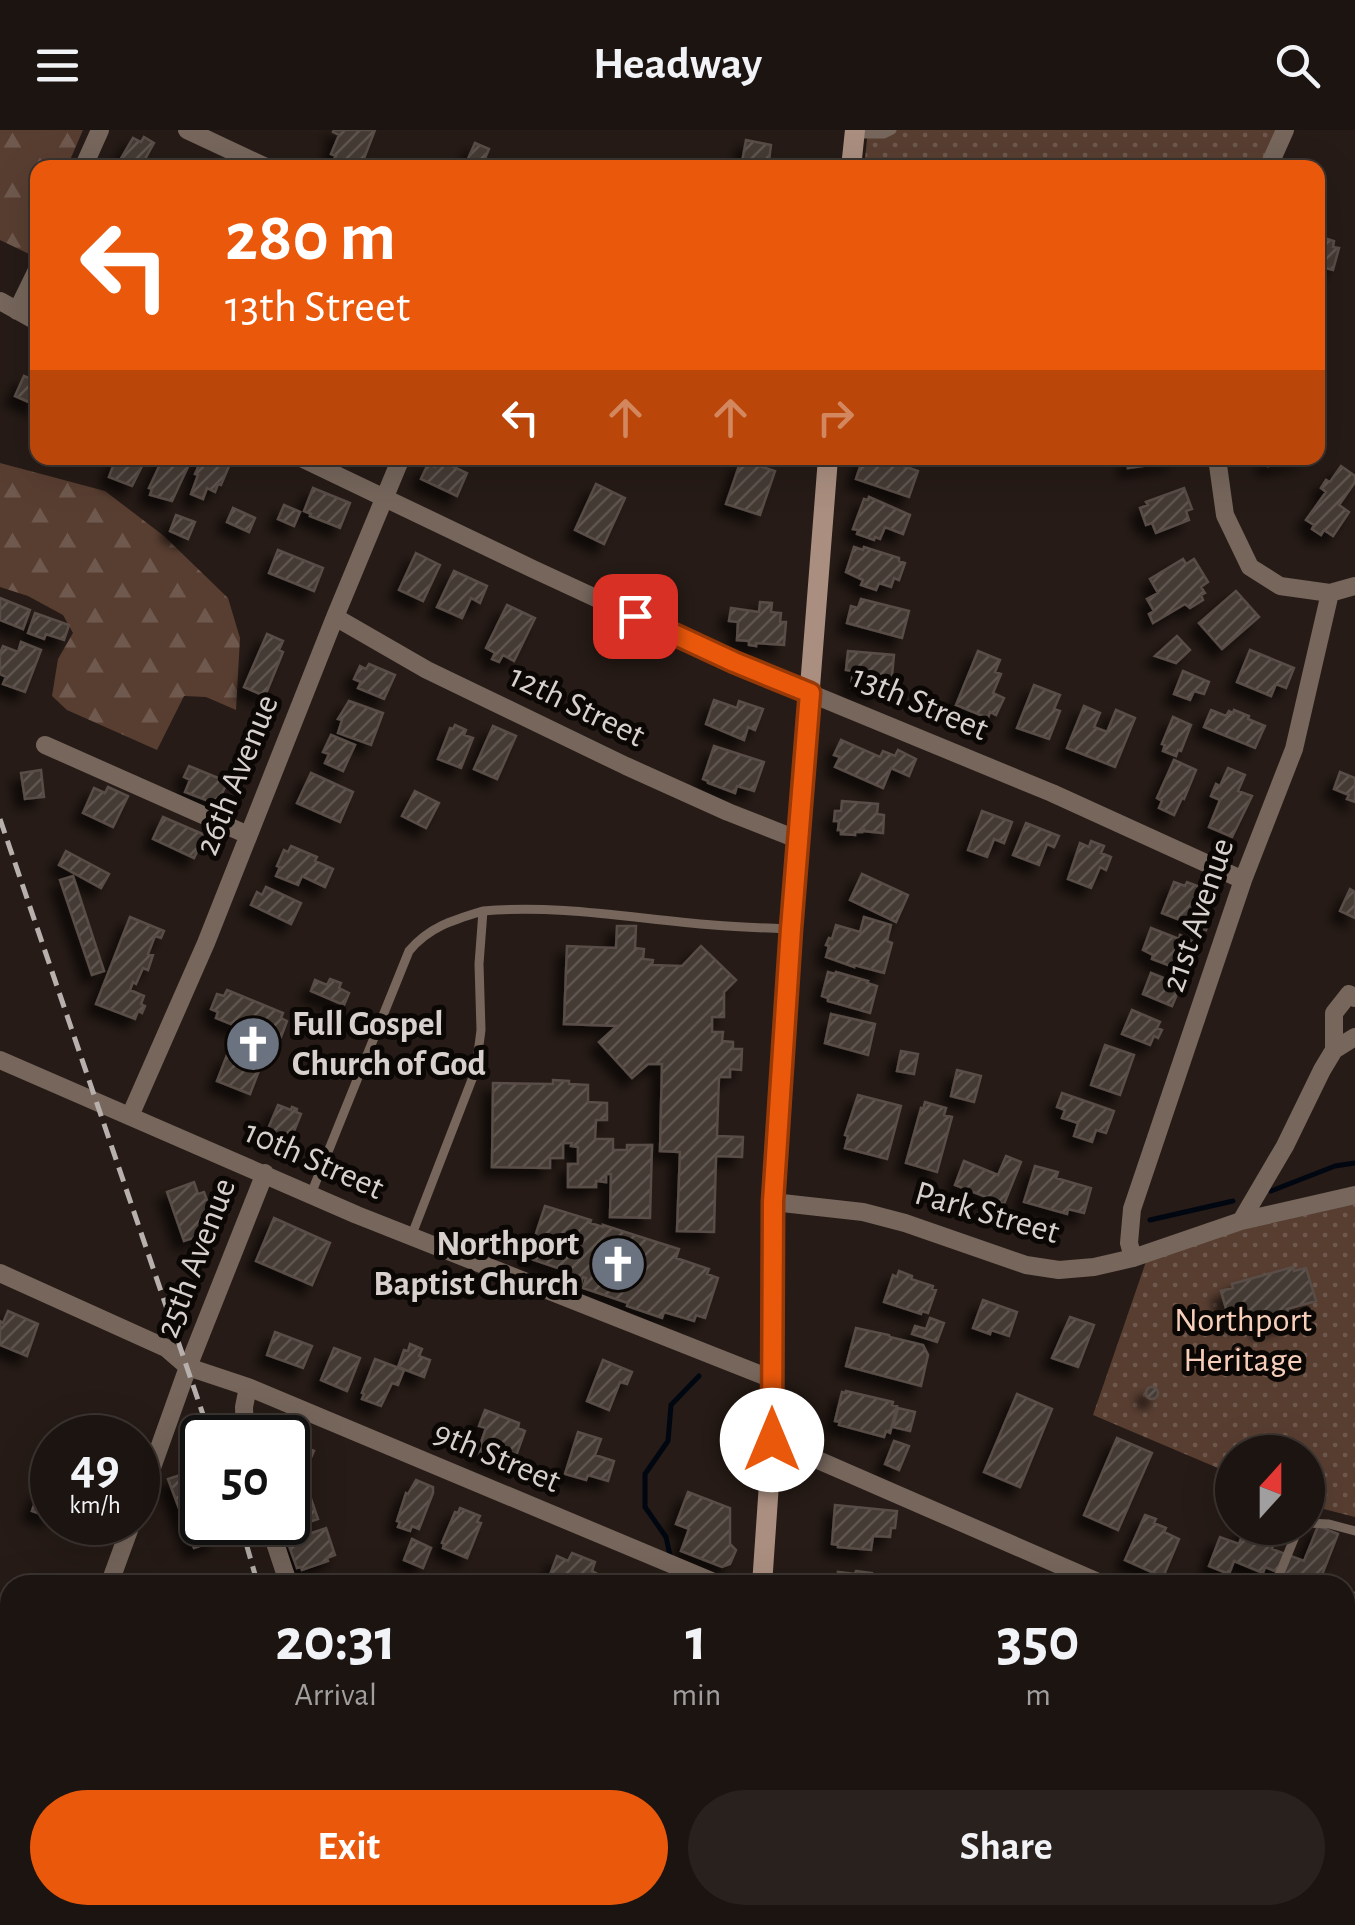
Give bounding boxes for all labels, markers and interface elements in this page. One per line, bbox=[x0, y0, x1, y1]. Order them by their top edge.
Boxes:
icon: menu bbox=[30, 38, 85, 93]
icon: search bbox=[1270, 38, 1325, 93]
text: Headway bbox=[593, 42, 762, 87]
icon: left bbox=[60, 200, 190, 330]
text: 280 m bbox=[225, 203, 396, 273]
text: 13th Street bbox=[225, 285, 410, 330]
icon: left bbox=[493, 390, 548, 445]
icon: ahead bbox=[598, 390, 653, 445]
icon: ahead bbox=[703, 390, 758, 445]
icon: right bbox=[808, 390, 863, 445]
pin bbox=[593, 574, 678, 659]
icon: arrive bbox=[608, 589, 663, 644]
street label: 12th Street bbox=[504, 658, 650, 754]
street label: 13th Street bbox=[847, 659, 993, 747]
street label: 26th Avenue bbox=[189, 690, 285, 860]
street label: 21st Avenue bbox=[1155, 834, 1241, 996]
place label: Full Gospel Church of God bbox=[292, 1007, 486, 1082]
church icon: Full Gospel Church of God bbox=[223, 1014, 283, 1074]
street label: 10th Street bbox=[239, 1114, 389, 1206]
street label: 25th Avenue bbox=[150, 1173, 242, 1343]
street label: Park Street bbox=[911, 1176, 1063, 1250]
place label: Northport Baptist Church bbox=[373, 1227, 579, 1302]
church icon: Northport Baptist Church bbox=[588, 1234, 648, 1294]
park label: Northport Heritage bbox=[1174, 1303, 1312, 1378]
position arrow bbox=[720, 1388, 824, 1492]
speed limit sign: 50 bbox=[180, 1415, 310, 1545]
street label: 9th Street bbox=[428, 1415, 566, 1499]
north arrow bbox=[1215, 1435, 1325, 1545]
map controls bbox=[1215, 1435, 1325, 1545]
text: 49 bbox=[70, 1443, 120, 1493]
text: km/h bbox=[69, 1493, 121, 1518]
text: 20:31 bbox=[275, 1611, 396, 1671]
text: 1 bbox=[686, 1611, 707, 1671]
text: 350 bbox=[997, 1611, 1080, 1671]
text: Arrival bbox=[295, 1679, 377, 1711]
text: min bbox=[671, 1679, 721, 1711]
text: m bbox=[1025, 1679, 1051, 1711]
button: Exit bbox=[30, 1790, 668, 1905]
button: Share bbox=[688, 1790, 1325, 1905]

